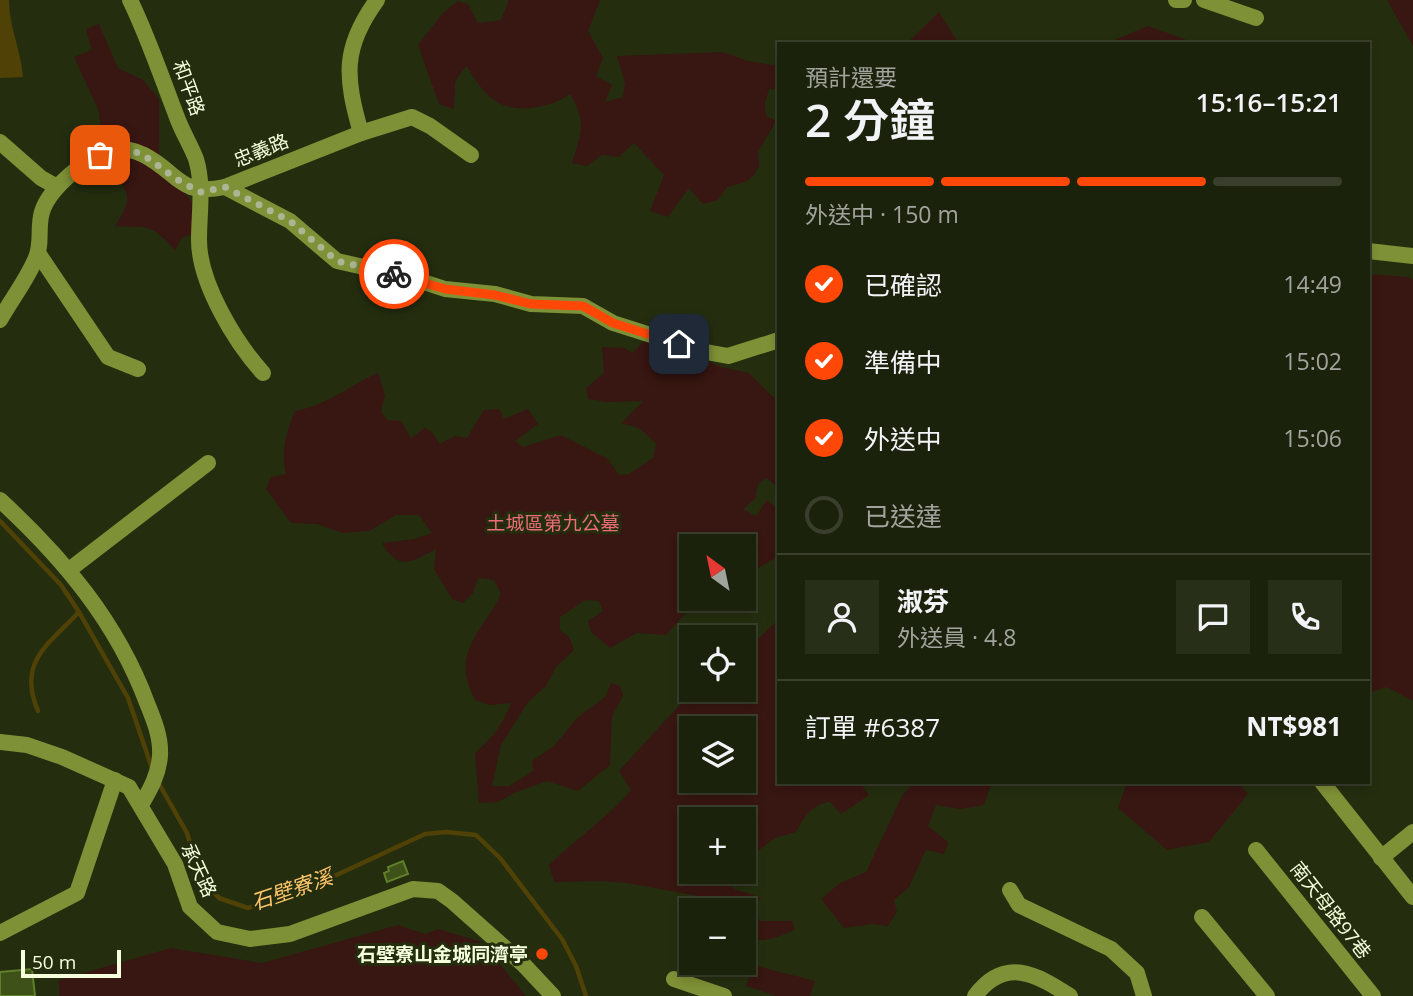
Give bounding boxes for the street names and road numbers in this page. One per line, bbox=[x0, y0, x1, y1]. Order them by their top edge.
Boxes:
street label: 和平路 bbox=[167, 57, 211, 119]
street label: 忠義路 bbox=[230, 127, 292, 173]
street label: 承天路 bbox=[175, 839, 223, 901]
street label: 南天母路97巷 bbox=[1285, 856, 1377, 964]

